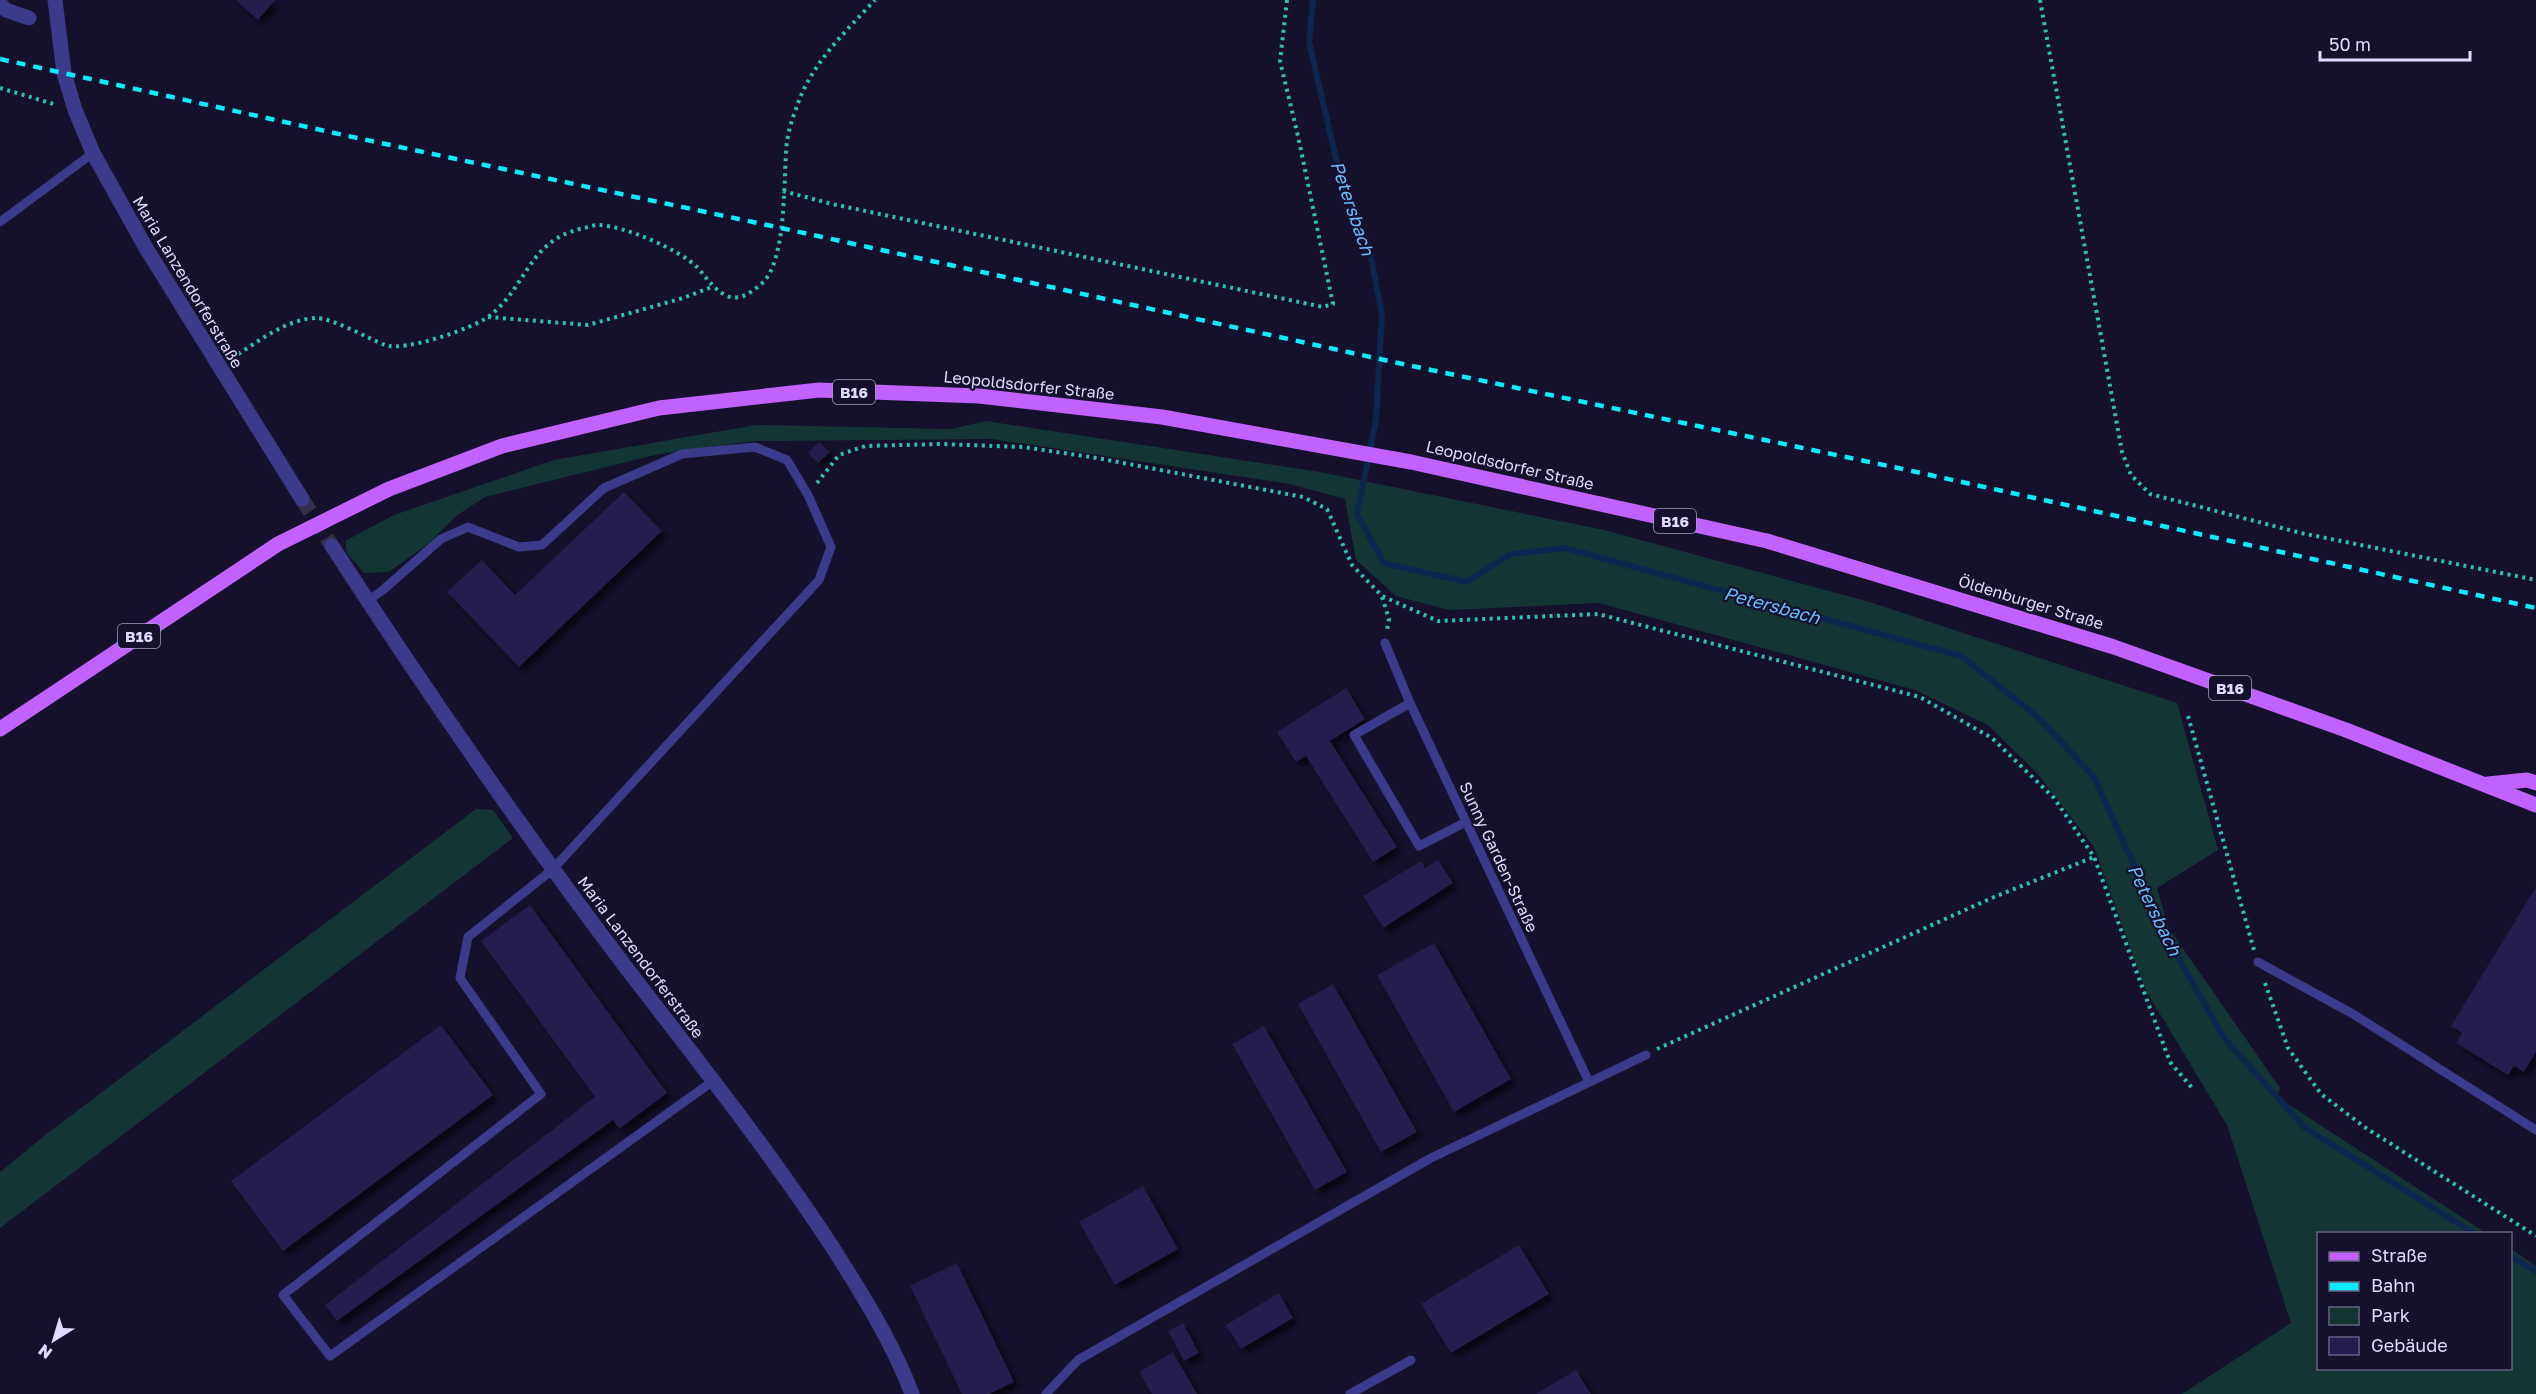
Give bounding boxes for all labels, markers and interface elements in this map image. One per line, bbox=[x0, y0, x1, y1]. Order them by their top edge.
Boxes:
scale bar bbox=[2320, 24, 2470, 62]
text: 50 m bbox=[2329, 33, 2371, 55]
water label: Petersbach bbox=[1327, 158, 1380, 259]
street label: Maria Lanzendorferstraße bbox=[129, 192, 247, 372]
street label: Leopoldsdorfer Straße bbox=[943, 366, 1115, 404]
road number: B16 bbox=[833, 380, 875, 404]
street label: Leopoldsdorfer Straße bbox=[1424, 436, 1596, 494]
road number: B16 bbox=[1654, 509, 1696, 533]
street label: Öldenburger Straße bbox=[1956, 570, 2106, 634]
water label: Petersbach bbox=[1722, 582, 1823, 629]
road number: B16 bbox=[118, 624, 160, 648]
road number: B16 bbox=[2209, 676, 2251, 700]
street label: Sunny Garden-Straße bbox=[1455, 779, 1543, 935]
water label: Petersbach bbox=[2124, 861, 2187, 960]
street label: Maria Lanzendorferstraße bbox=[574, 872, 708, 1042]
legend bbox=[2317, 1232, 2512, 1370]
text: Straße bbox=[2371, 1244, 2427, 1266]
text: Bahn bbox=[2371, 1274, 2415, 1296]
text: Park bbox=[2371, 1304, 2410, 1326]
north arrow bbox=[24, 1310, 84, 1370]
text: Gebäude bbox=[2371, 1334, 2448, 1356]
text: N bbox=[34, 1340, 56, 1364]

